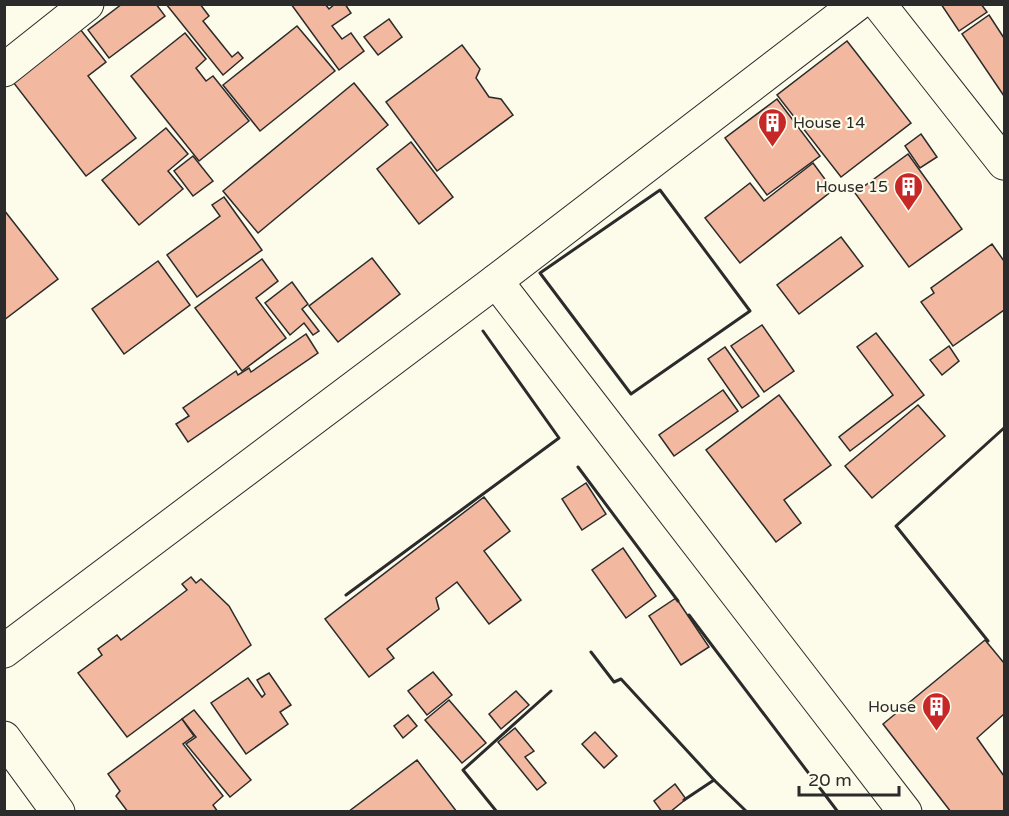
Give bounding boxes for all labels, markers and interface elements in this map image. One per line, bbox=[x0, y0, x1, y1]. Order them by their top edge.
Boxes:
building icon: House 14 bbox=[756, 106, 788, 148]
place label: House 14 bbox=[793, 113, 865, 133]
building icon: House 15 bbox=[893, 170, 925, 212]
place label: House 15 bbox=[816, 177, 888, 197]
building icon: House bbox=[921, 690, 953, 732]
place label: House bbox=[868, 697, 916, 717]
scale bar bbox=[799, 759, 900, 797]
text: 20 m bbox=[808, 769, 852, 791]

